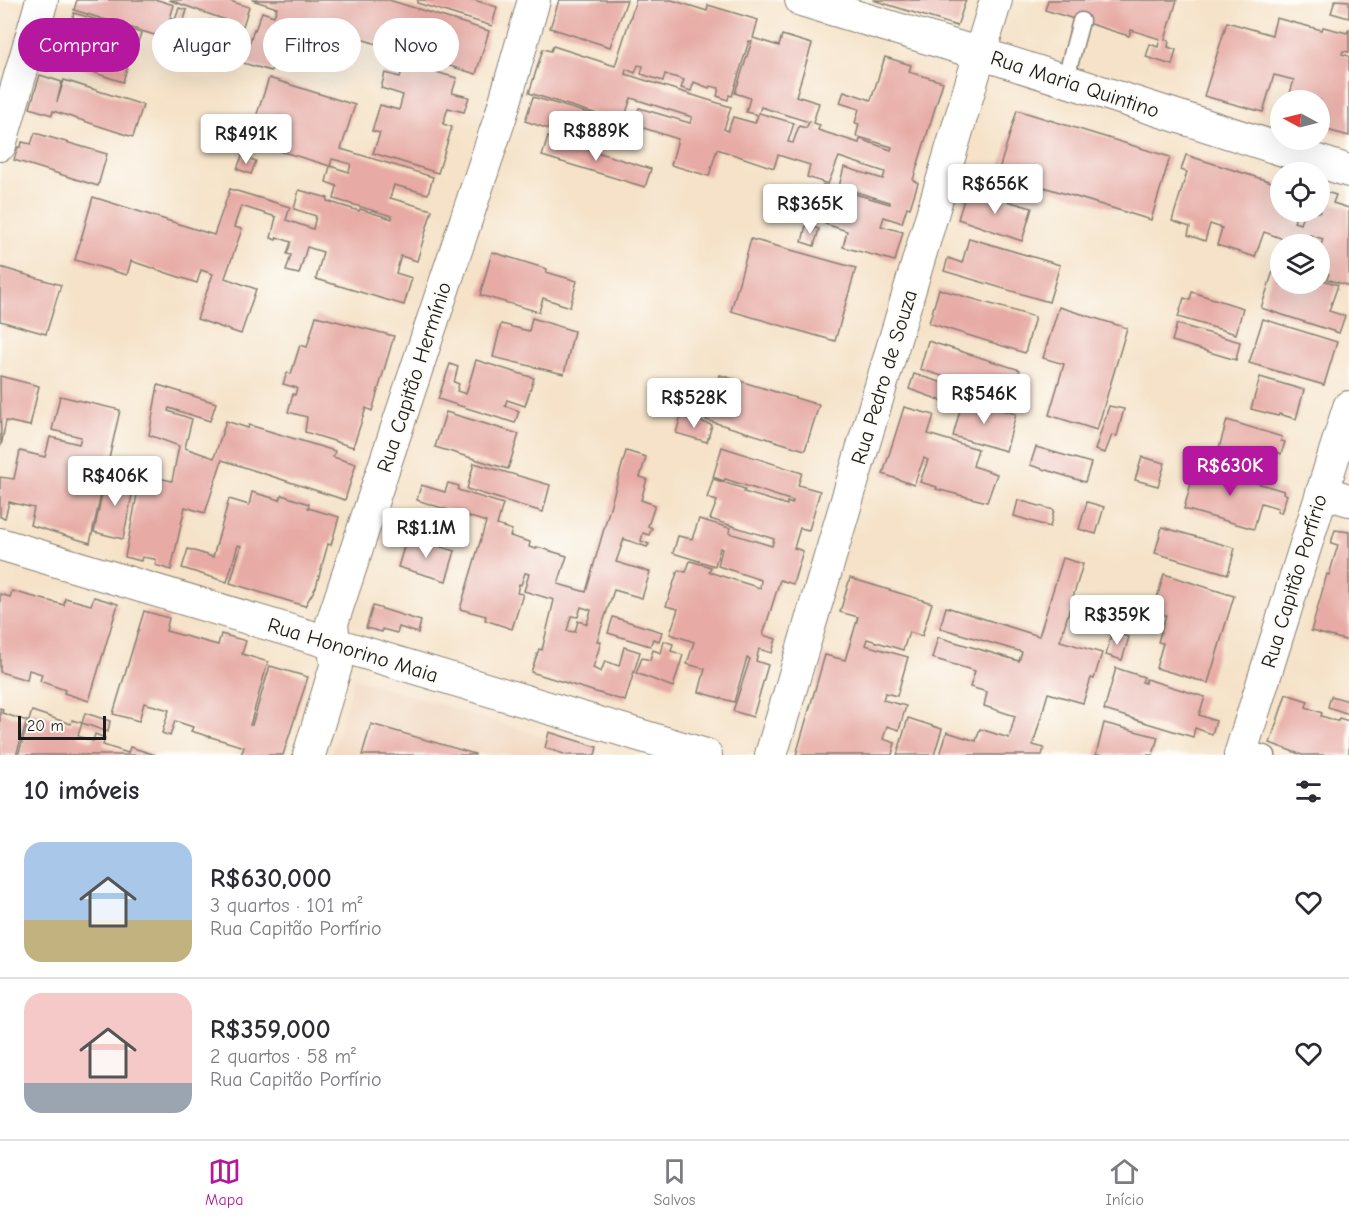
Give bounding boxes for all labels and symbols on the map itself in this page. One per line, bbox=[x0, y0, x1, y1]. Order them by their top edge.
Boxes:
street label: Rua Maria Quintino bbox=[988, 45, 1162, 123]
north arrow bbox=[1270, 90, 1330, 150]
pin: R$889K bbox=[547, 111, 645, 162]
pin: R$491K bbox=[197, 114, 295, 165]
pin: R$656K bbox=[946, 164, 1044, 215]
pin: R$365K bbox=[761, 184, 859, 235]
street label: Rua Capitão Hermínio bbox=[372, 279, 456, 475]
street label: Rua Pedro de Souza bbox=[846, 287, 922, 467]
pin: R$546K bbox=[935, 374, 1033, 425]
pin: R$528K bbox=[645, 378, 743, 429]
pin: R$630K bbox=[1181, 446, 1279, 497]
pin: R$406K bbox=[66, 456, 164, 507]
street label: Rua Capitão Porfírio bbox=[1256, 491, 1332, 671]
pin: R$1.1M bbox=[377, 508, 475, 559]
pin: R$359K bbox=[1068, 595, 1166, 646]
street label: Rua Honorino Maia bbox=[265, 613, 441, 687]
scale bar bbox=[18, 713, 106, 740]

